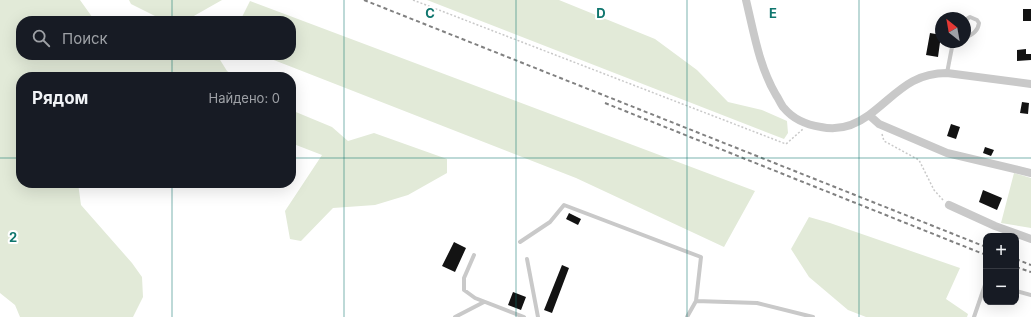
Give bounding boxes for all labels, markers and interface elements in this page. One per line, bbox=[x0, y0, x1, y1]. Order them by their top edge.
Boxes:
text: C bbox=[425, 5, 435, 21]
text: D bbox=[596, 5, 606, 21]
text: E bbox=[769, 5, 777, 21]
north arrow bbox=[935, 12, 971, 48]
search box bbox=[16, 16, 296, 60]
icon: search bbox=[30, 27, 52, 49]
text: Поиск bbox=[62, 29, 108, 48]
text: Рядом bbox=[32, 88, 88, 108]
text: Найдено: 0 bbox=[209, 90, 280, 106]
text: 2 bbox=[9, 229, 17, 245]
map controls bbox=[983, 233, 1019, 305]
button: + bbox=[983, 233, 1019, 269]
button: − bbox=[983, 269, 1019, 305]

